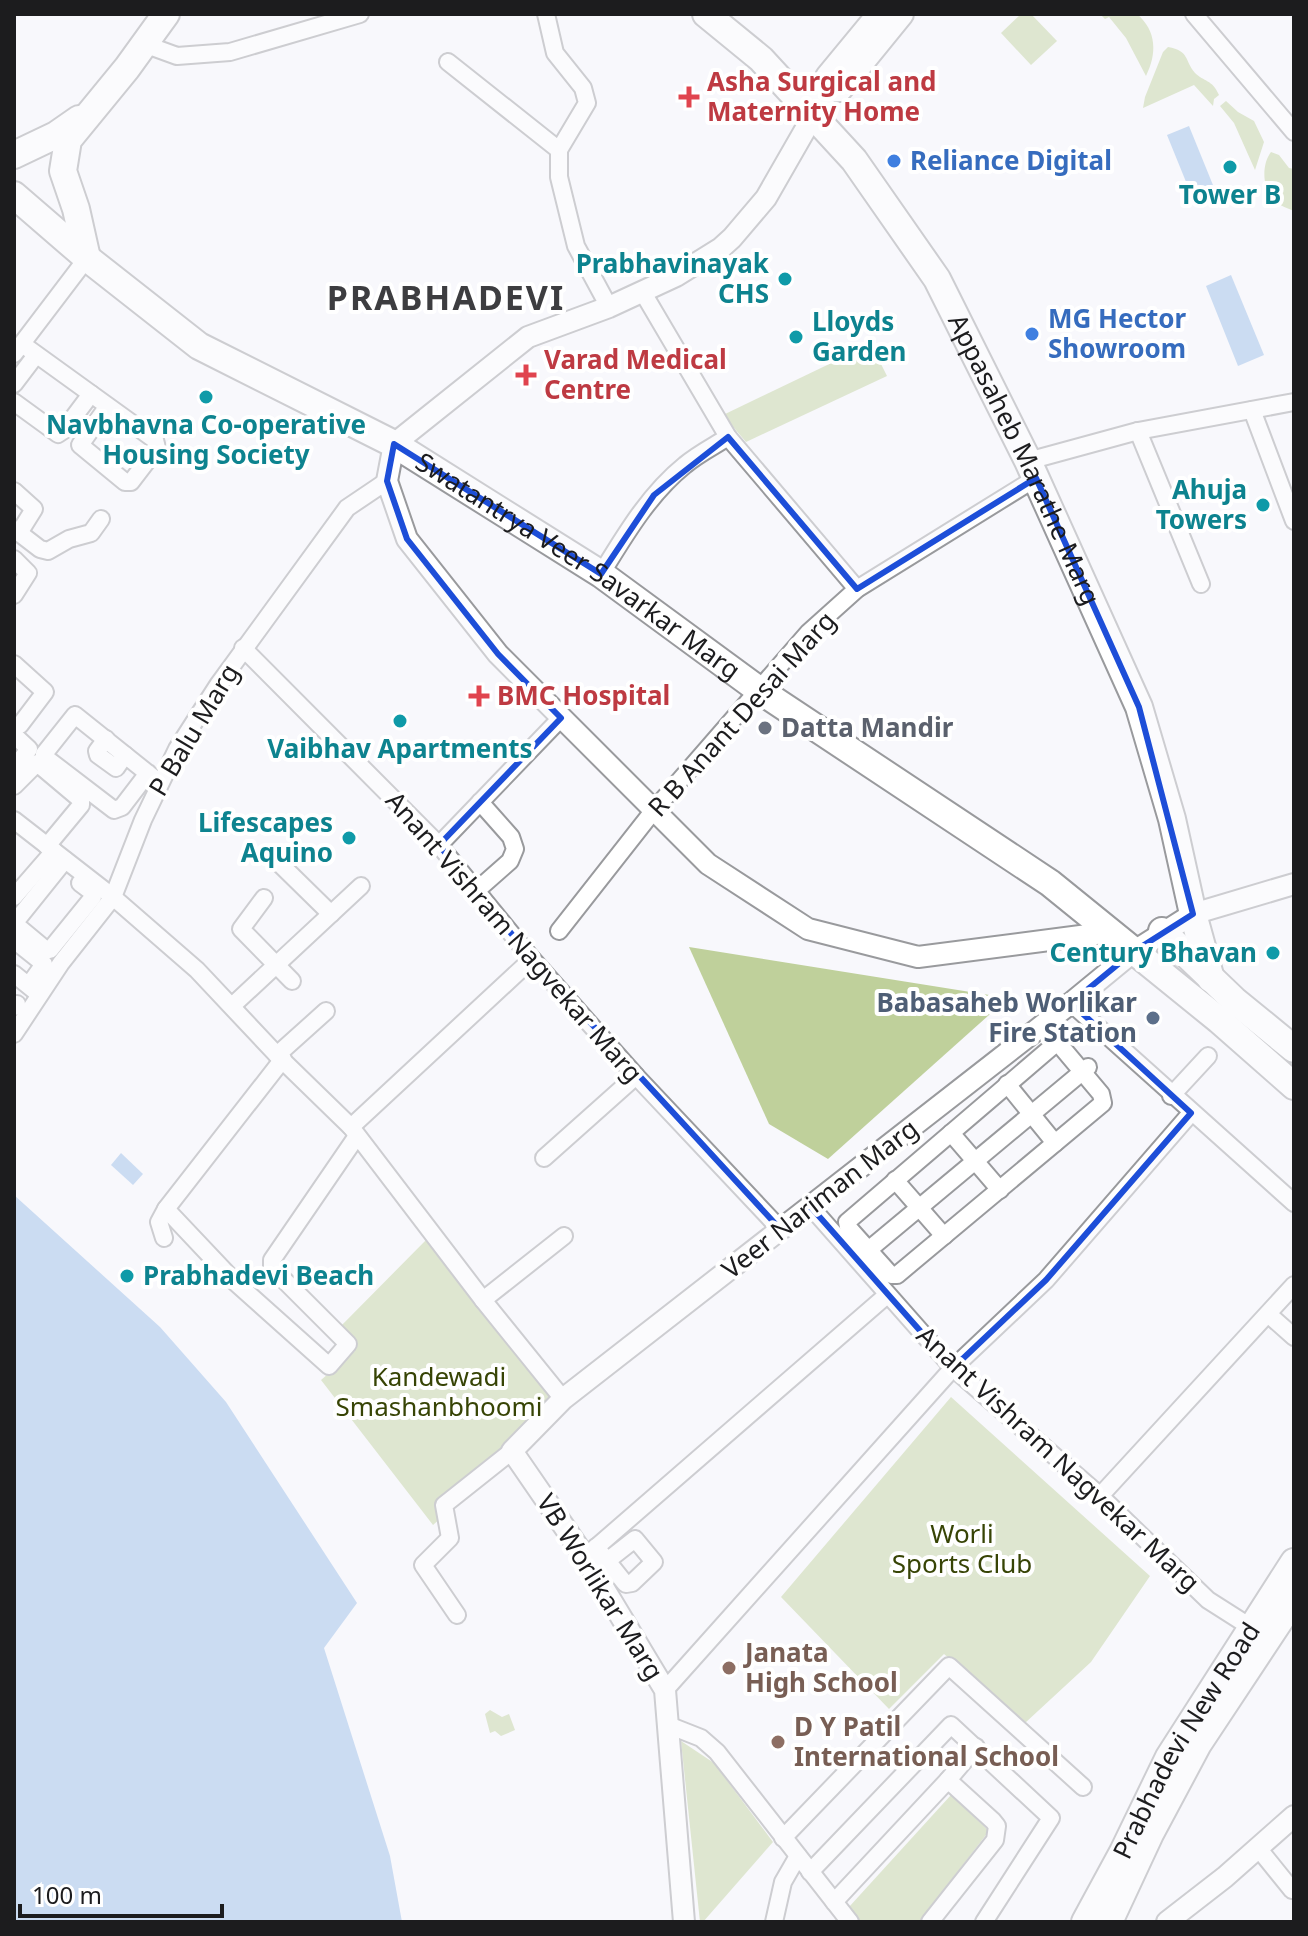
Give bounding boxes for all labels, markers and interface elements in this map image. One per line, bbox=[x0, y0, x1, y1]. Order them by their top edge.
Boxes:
place label: Asha Surgical and Maternity Home bbox=[707, 63, 936, 129]
marker: Asha Surgical and Maternity Home bbox=[678, 86, 700, 108]
place label: Reliance Digital bbox=[910, 142, 1112, 178]
marker: Reliance Digital bbox=[885, 152, 903, 170]
marker: Tower B bbox=[1221, 158, 1239, 176]
place label: Tower B bbox=[1179, 176, 1281, 212]
place label: Prabhavinayak CHS bbox=[576, 245, 770, 311]
marker: Prabhavinayak CHS bbox=[776, 270, 794, 288]
district label: PRABHADEVI bbox=[327, 274, 565, 320]
place label: MG Hector Showroom bbox=[1048, 300, 1186, 366]
place label: Lloyds Garden bbox=[812, 303, 906, 369]
street label: Appasaheb Marathe Marg bbox=[940, 308, 1110, 610]
marker: MG Hector Showroom bbox=[1023, 325, 1041, 343]
marker: Lloyds Garden bbox=[787, 328, 805, 346]
place label: Varad Medical Centre bbox=[544, 341, 727, 407]
marker: Varad Medical Centre bbox=[515, 364, 537, 386]
marker: Navbhavna Co-operative Housing Society bbox=[197, 388, 215, 406]
place label: Navbhavna Co-operative Housing Society bbox=[46, 406, 366, 472]
street label: Swatantrya Veer Savarkar Marg bbox=[409, 443, 748, 687]
place label: Ahuja Towers bbox=[1156, 471, 1247, 537]
marker: Ahuja Towers bbox=[1254, 496, 1272, 514]
street label: R B Anant Desai Marg bbox=[639, 603, 843, 824]
street label: P Balu Marg bbox=[140, 657, 247, 802]
place label: BMC Hospital bbox=[497, 677, 670, 713]
marker: BMC Hospital bbox=[468, 685, 490, 707]
place label: Datta Mandir bbox=[781, 709, 954, 745]
marker: Vaibhav Apartments bbox=[391, 712, 409, 730]
marker: Datta Mandir bbox=[756, 719, 774, 737]
place label: Vaibhav Apartments bbox=[267, 730, 533, 766]
street label: Anant Vishram Nagvekar Marg bbox=[378, 783, 651, 1090]
place label: Lifescapes Aquino bbox=[198, 804, 333, 870]
marker: Lifescapes Aquino bbox=[340, 829, 358, 847]
place label: Century Bhavan bbox=[1049, 934, 1257, 970]
marker: Century Bhavan bbox=[1264, 944, 1282, 962]
place label: Babasaheb Worlikar Fire Station bbox=[877, 984, 1137, 1050]
marker: Babasaheb Worlikar Fire Station bbox=[1144, 1009, 1162, 1027]
street label: Veer Nariman Marg bbox=[714, 1110, 925, 1286]
place label: Prabhadevi Beach bbox=[143, 1257, 374, 1293]
marker: Prabhadevi Beach bbox=[118, 1267, 136, 1285]
street label: Anant Vishram Nagvekar Marg bbox=[909, 1317, 1208, 1599]
park label: Kandewadi Smashanbhoomi bbox=[336, 1358, 542, 1424]
street label: VB Worlikar Marg bbox=[529, 1486, 673, 1687]
park label: Worli Sports Club bbox=[892, 1515, 1032, 1581]
street label: Prabhadevi New Road bbox=[1103, 1615, 1268, 1864]
place label: Janata High School bbox=[743, 1634, 898, 1700]
marker: Janata High School bbox=[720, 1659, 738, 1677]
place label: D Y Patil International School bbox=[794, 1708, 1059, 1774]
marker: D Y Patil International School bbox=[769, 1733, 787, 1751]
scale bar bbox=[20, 1868, 222, 1918]
text: 100 m bbox=[32, 1878, 102, 1911]

